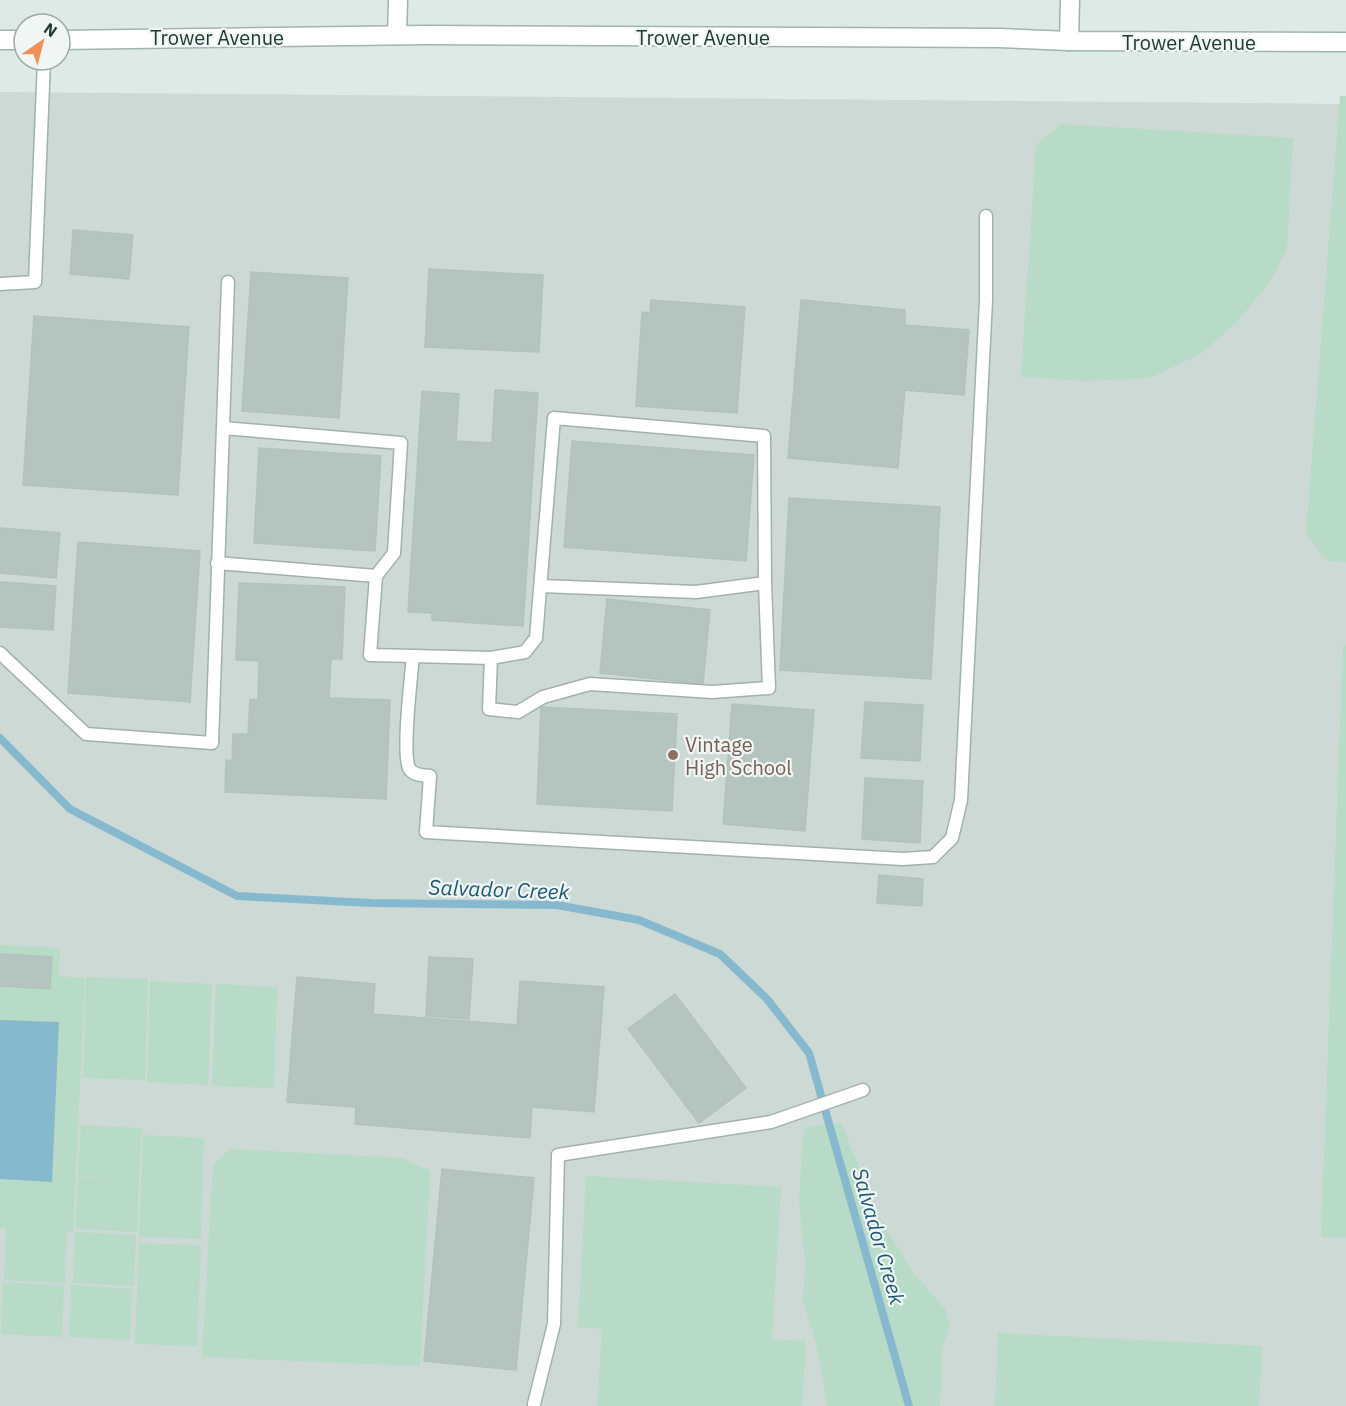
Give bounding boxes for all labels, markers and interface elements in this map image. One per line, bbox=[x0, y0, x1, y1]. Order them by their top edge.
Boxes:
north arrow bbox=[12, 12, 72, 72]
text: N bbox=[40, 18, 61, 41]
street label: Trower Avenue bbox=[150, 24, 284, 51]
street label: Trower Avenue bbox=[636, 24, 770, 51]
street label: Trower Avenue bbox=[1122, 29, 1256, 56]
place label: Vintage High School bbox=[685, 731, 792, 781]
marker: Vintage High School bbox=[666, 748, 680, 762]
water label: Salvador Creek bbox=[428, 873, 571, 905]
water label: Salvador Creek bbox=[846, 1164, 912, 1309]

